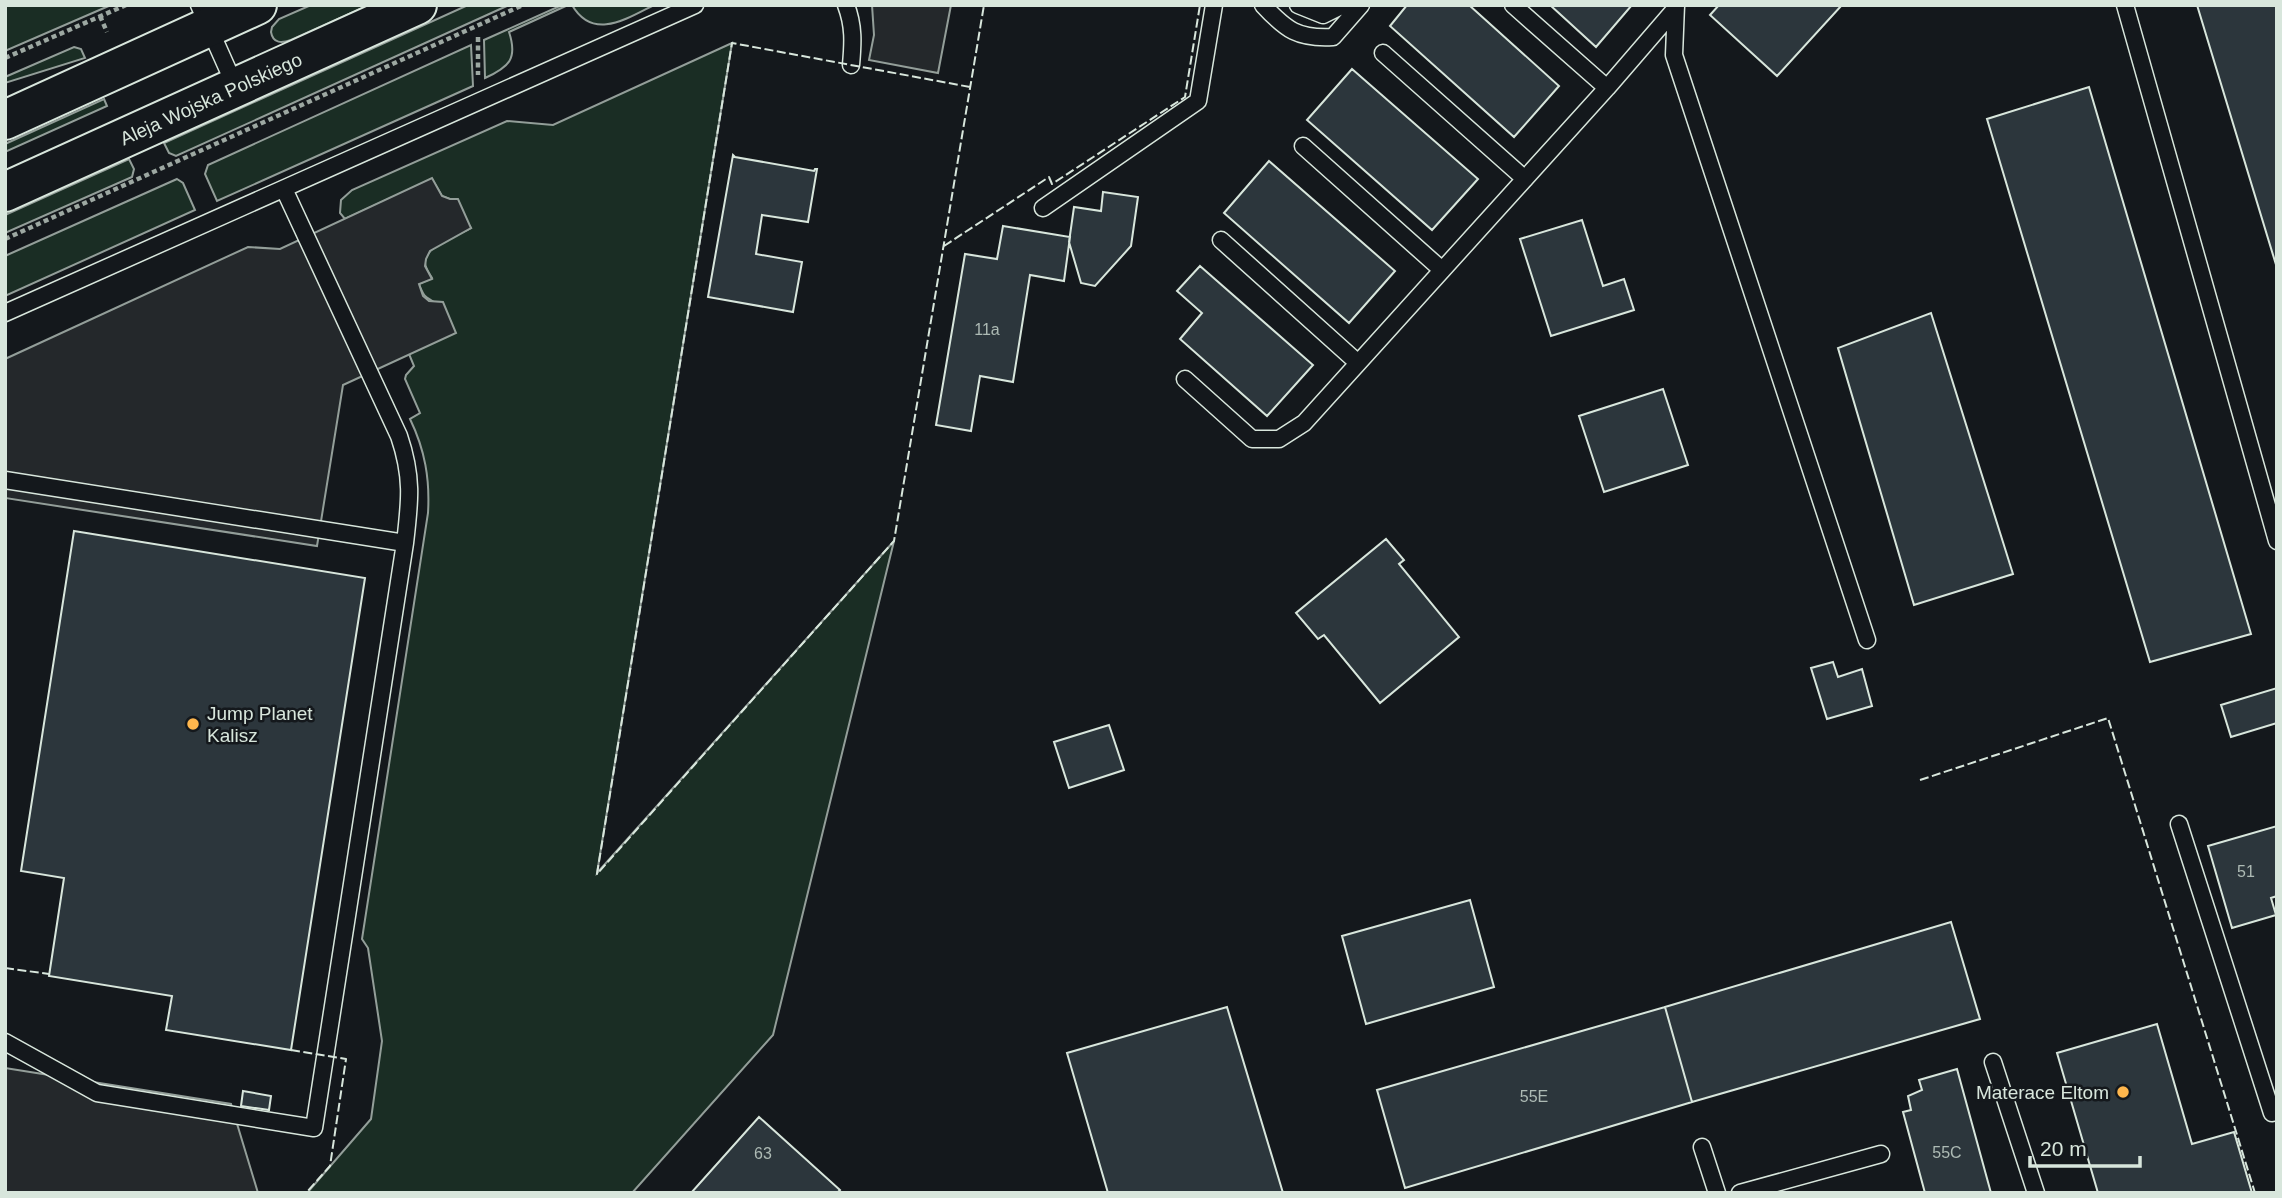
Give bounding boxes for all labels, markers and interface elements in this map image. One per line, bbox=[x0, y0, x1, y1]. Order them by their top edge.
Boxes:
street label: Aleja Wojska Polskiego bbox=[117, 49, 305, 149]
house number: 11a bbox=[974, 321, 1000, 338]
place label: Jump Planet Kalisz bbox=[207, 703, 313, 746]
marker: Jump Planet Kalisz bbox=[185, 716, 201, 732]
house number: 51 bbox=[2237, 863, 2255, 880]
place label: Materace Eltom bbox=[1976, 1082, 2109, 1103]
marker: Materace Eltom bbox=[2115, 1084, 2131, 1100]
house number: 55E bbox=[1520, 1088, 1548, 1105]
scale bar bbox=[2030, 1124, 2140, 1168]
text: 20 m bbox=[2040, 1137, 2087, 1160]
house number: 55C bbox=[1932, 1144, 1962, 1161]
house number: 63 bbox=[754, 1145, 772, 1162]

